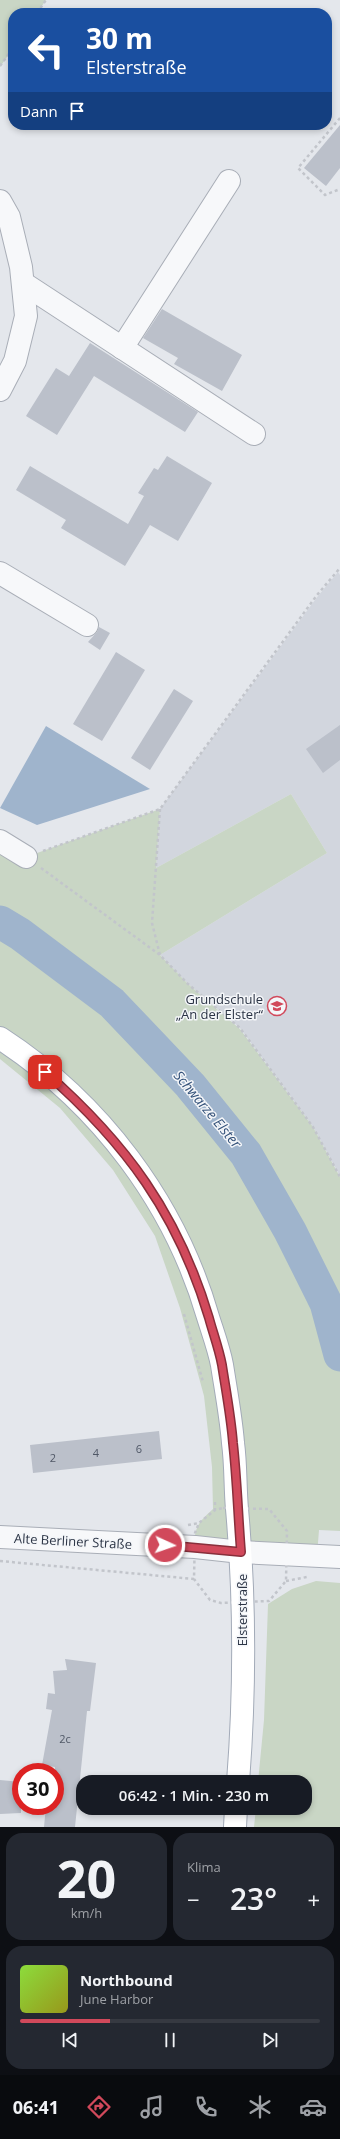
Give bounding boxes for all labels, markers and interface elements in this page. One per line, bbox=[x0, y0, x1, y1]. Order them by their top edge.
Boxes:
text: 30 m bbox=[86, 19, 153, 57]
icon: left bbox=[20, 24, 72, 76]
text: Elsterstraße bbox=[86, 55, 187, 79]
icon: arrive bbox=[66, 100, 88, 122]
text: Dann bbox=[20, 101, 58, 121]
place label: Grundschule „An der Elster“ bbox=[176, 990, 263, 1023]
school or university icon: Grundschule „An der Elster“ bbox=[266, 995, 288, 1017]
pin bbox=[28, 1055, 62, 1089]
icon: arrive bbox=[34, 1061, 56, 1083]
water label: Schwarze Elster bbox=[170, 1066, 246, 1152]
house number: 6 bbox=[136, 1441, 142, 1456]
house number: 4 bbox=[93, 1445, 100, 1460]
house number: 2 bbox=[50, 1450, 56, 1465]
position arrow bbox=[144, 1524, 186, 1566]
street label: Alte Berliner Straße bbox=[14, 1529, 132, 1553]
street label: Elsterstraße bbox=[233, 1574, 251, 1646]
house number: 2c bbox=[59, 1731, 71, 1746]
speed limit sign: 30 bbox=[12, 1763, 64, 1815]
text: 06:42 · 1 Min. · 230 m bbox=[119, 1785, 269, 1805]
text: 20 bbox=[57, 1842, 116, 1913]
text: Klima bbox=[187, 1858, 221, 1876]
text: 23° bbox=[230, 1878, 277, 1919]
text: − bbox=[187, 1884, 200, 1914]
text: + bbox=[307, 1884, 320, 1914]
text: km/h bbox=[71, 1904, 102, 1922]
text: Northbound bbox=[80, 1970, 173, 1990]
text: June Harbor bbox=[80, 1990, 153, 2008]
icon: previous bbox=[59, 2029, 81, 2051]
icon: pause bbox=[159, 2029, 181, 2051]
icon: next bbox=[259, 2029, 281, 2051]
icon: directions bbox=[85, 2093, 113, 2121]
icon: music bbox=[138, 2093, 166, 2121]
icon: phone bbox=[192, 2093, 220, 2121]
icon: climate bbox=[246, 2093, 274, 2121]
icon: car bbox=[299, 2093, 327, 2121]
text: 06:41 bbox=[13, 2095, 59, 2119]

